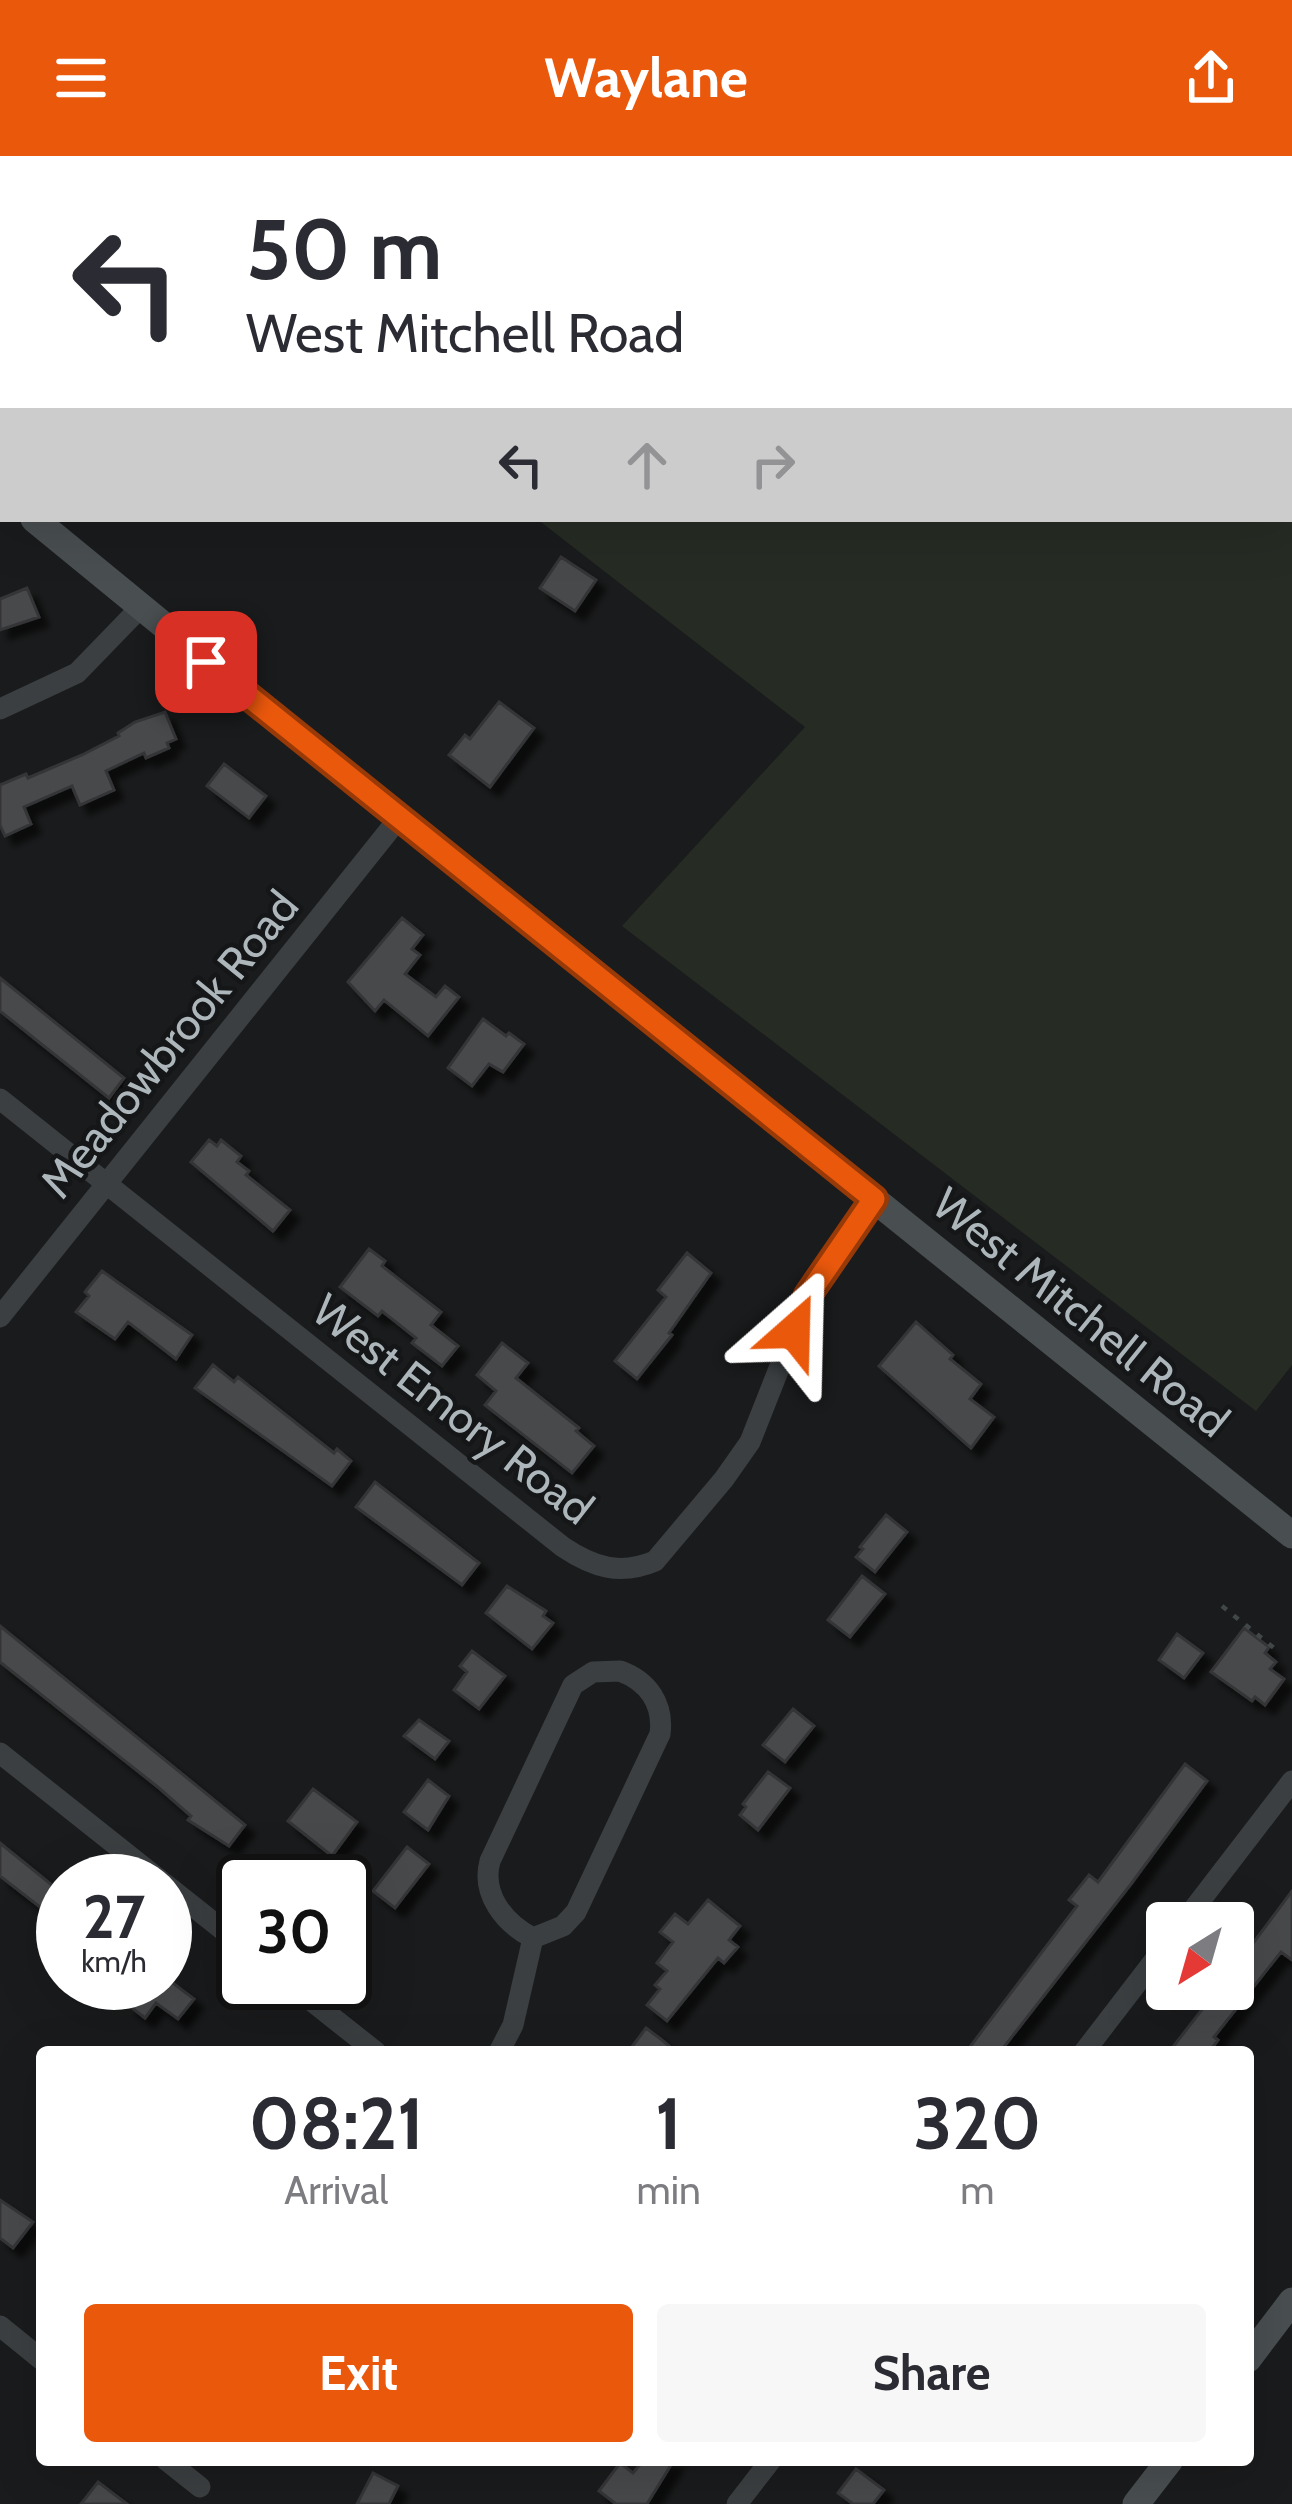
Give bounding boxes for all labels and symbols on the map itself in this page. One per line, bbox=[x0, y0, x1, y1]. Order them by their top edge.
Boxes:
pin bbox=[155, 611, 257, 713]
street label: Meadowbrook Road bbox=[29, 880, 309, 1208]
street label: West Mitchell Road bbox=[922, 1176, 1240, 1448]
position arrow bbox=[731, 1268, 857, 1394]
street label: West Emory Road bbox=[302, 1283, 604, 1535]
speed limit sign: 30 bbox=[216, 1854, 372, 2010]
north arrow bbox=[1146, 1902, 1254, 2010]

